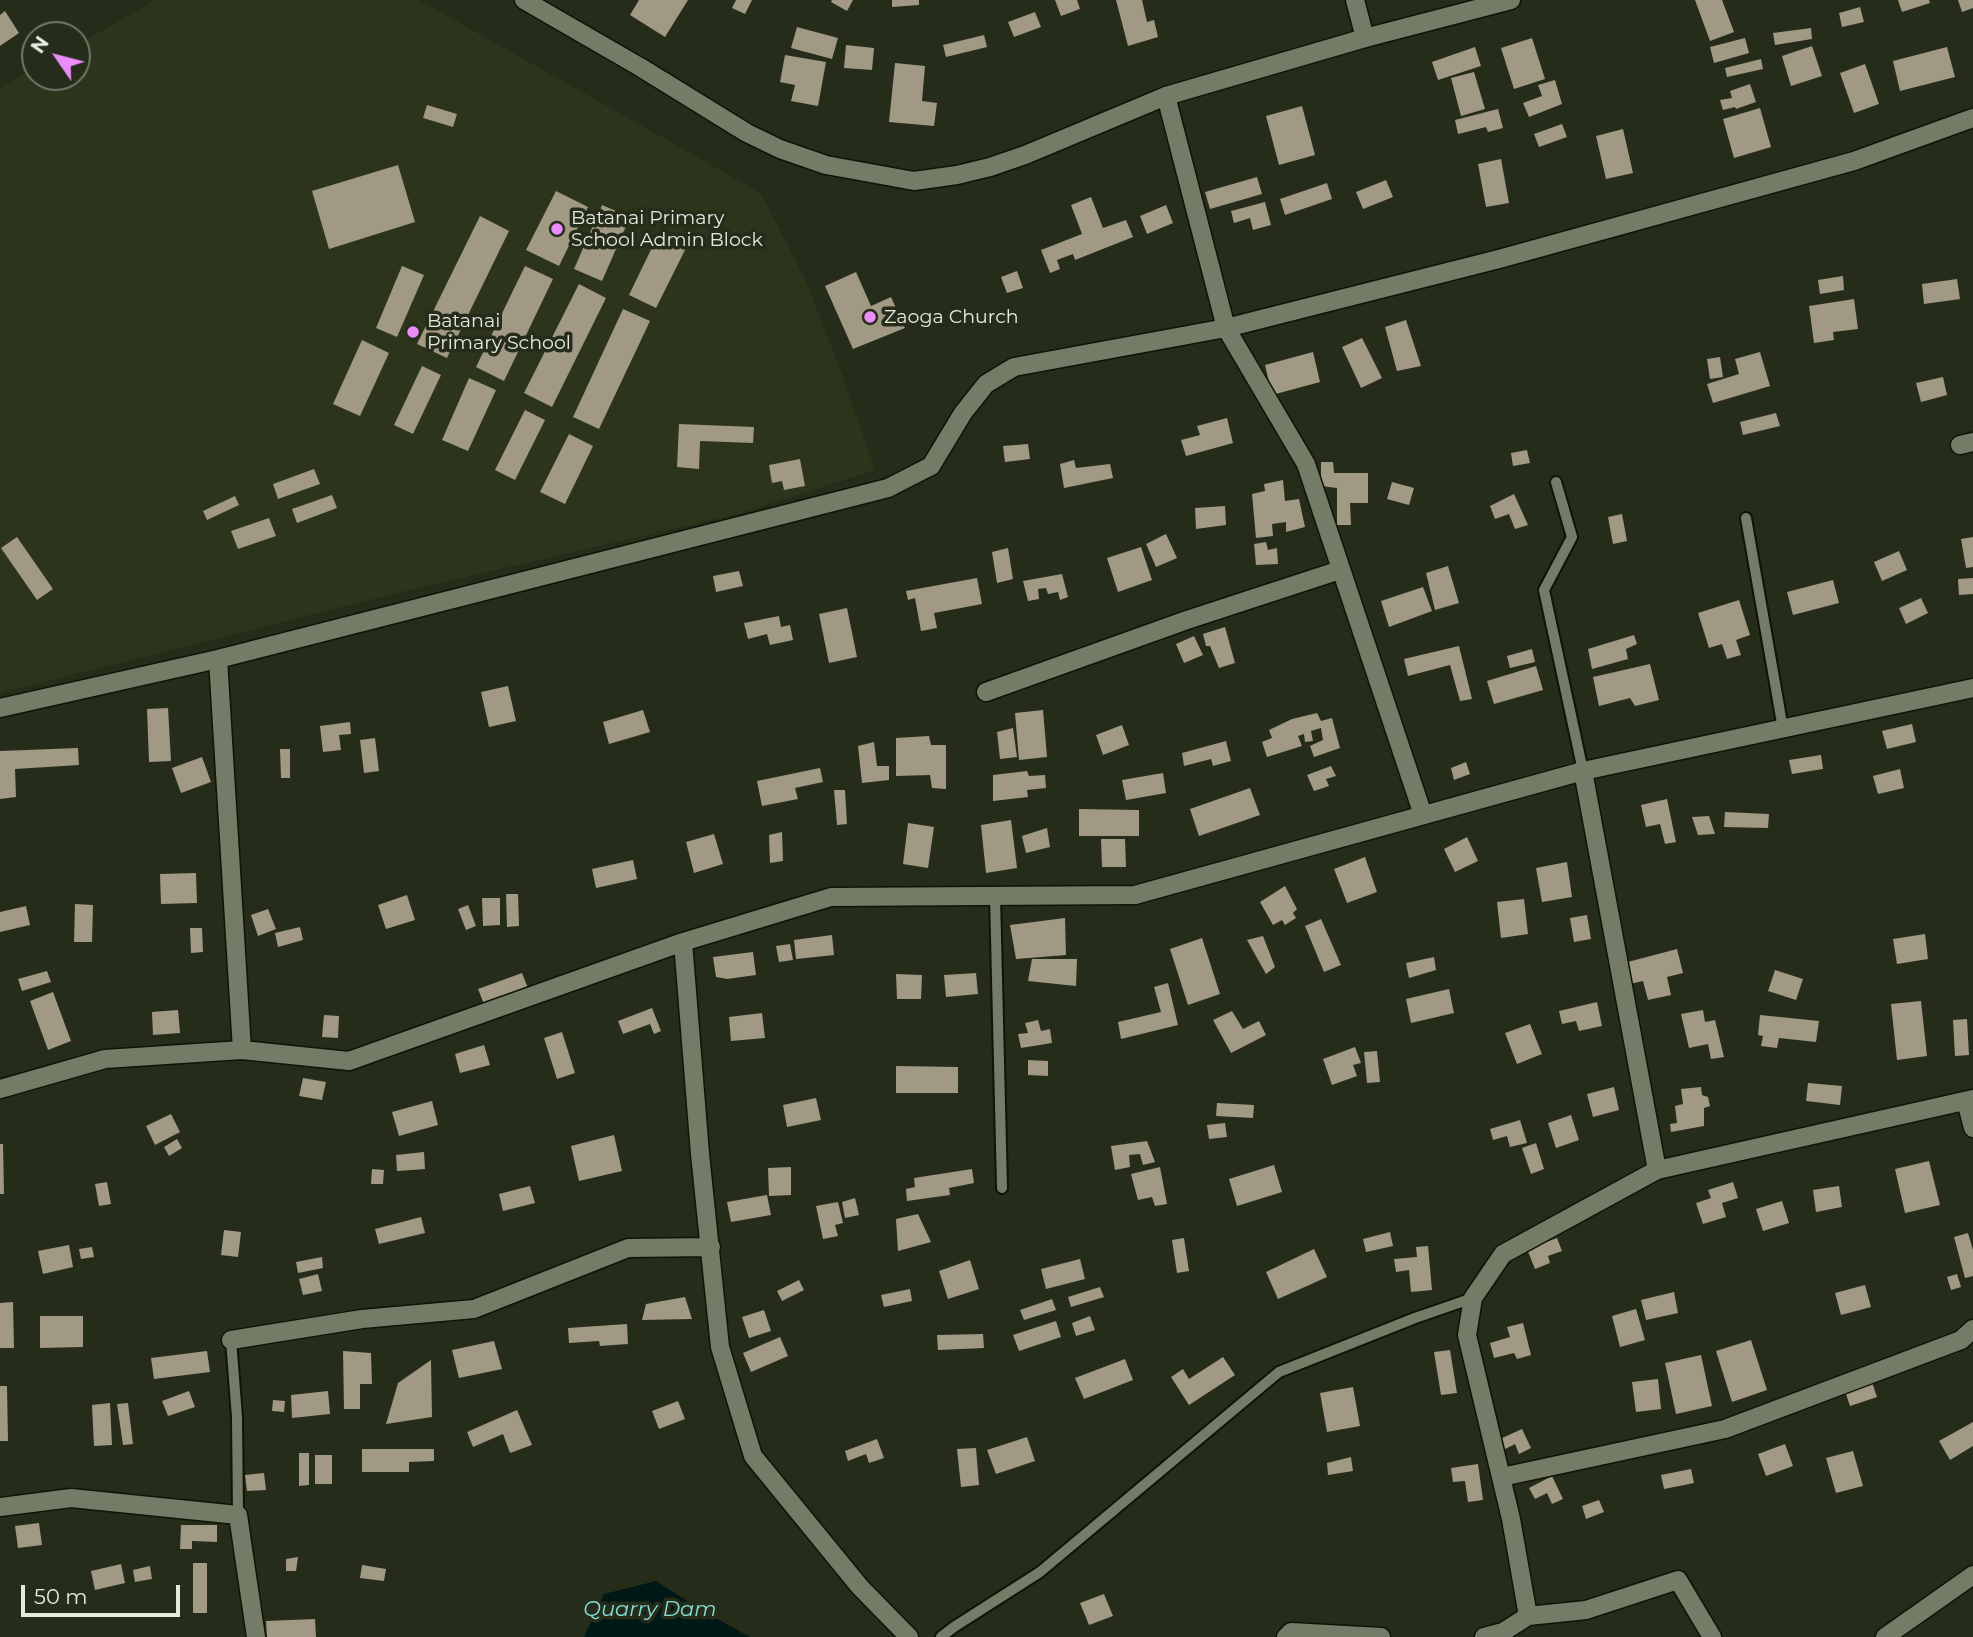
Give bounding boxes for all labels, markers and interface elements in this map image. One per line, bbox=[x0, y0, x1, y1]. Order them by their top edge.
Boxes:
north arrow bbox=[21, 21, 91, 91]
text: N bbox=[26, 32, 54, 58]
place label: Batanai Primary School Admin Block bbox=[571, 207, 763, 251]
marker: Batanai Primary School Admin Block bbox=[549, 221, 565, 237]
place label: Zaoga Church bbox=[884, 306, 1019, 328]
marker: Zaoga Church bbox=[862, 309, 878, 325]
place label: Batanai Primary School bbox=[427, 310, 571, 354]
marker: Batanai Primary School bbox=[405, 324, 421, 340]
scale bar bbox=[24, 1570, 184, 1614]
text: 50 m bbox=[34, 1584, 88, 1609]
water label: Quarry Dam bbox=[583, 1597, 717, 1623]

